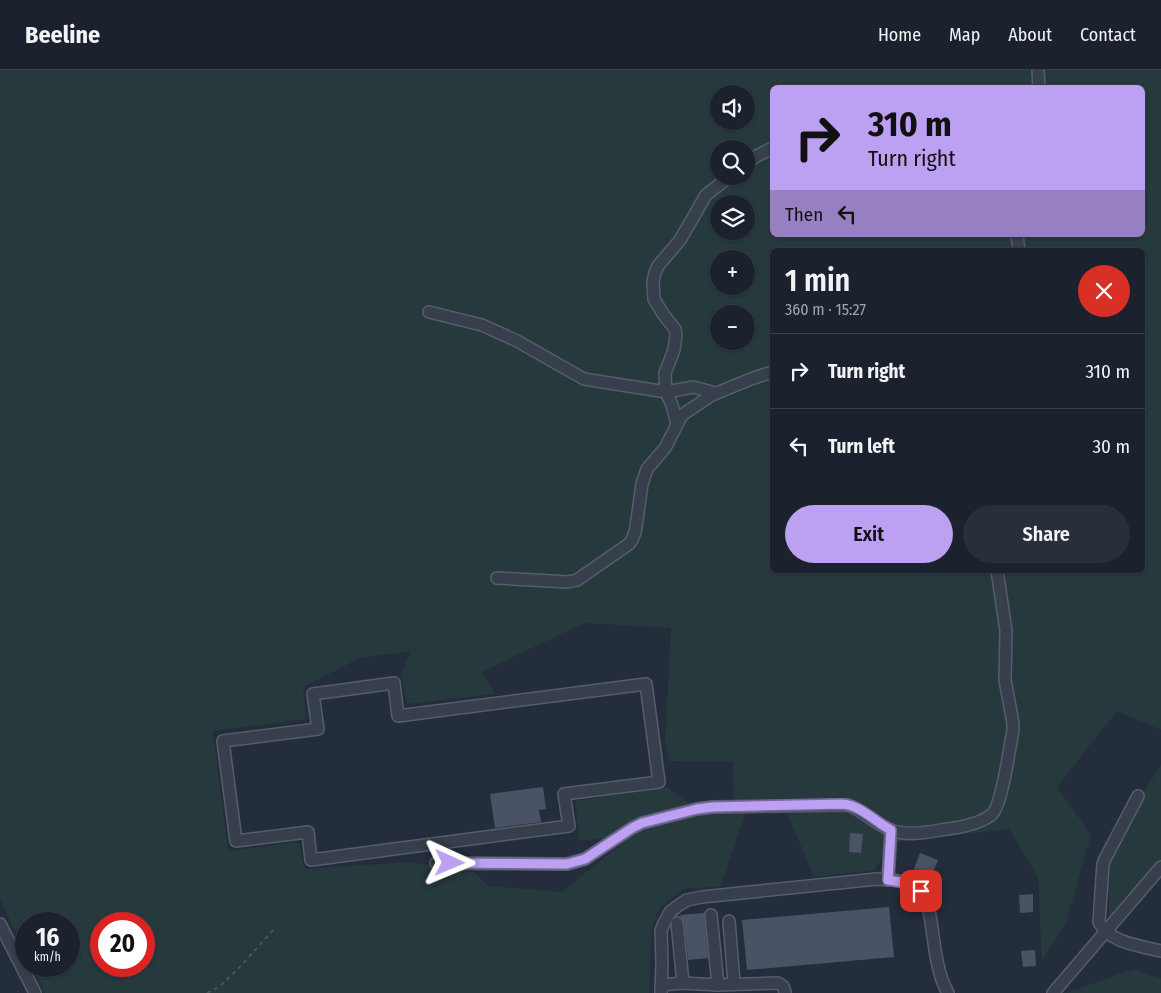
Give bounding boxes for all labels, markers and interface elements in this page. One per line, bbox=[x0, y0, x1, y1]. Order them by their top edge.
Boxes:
text: Beeline bbox=[25, 21, 100, 49]
text: Home bbox=[878, 24, 921, 46]
text: Map bbox=[949, 24, 980, 46]
text: About bbox=[1008, 24, 1052, 46]
text: Contact bbox=[1080, 24, 1136, 46]
map controls bbox=[710, 85, 755, 350]
button: sound bbox=[710, 85, 755, 130]
text: 310 m bbox=[868, 103, 952, 145]
icon: right bbox=[785, 105, 850, 170]
button: search bbox=[710, 140, 755, 185]
text: Turn right bbox=[868, 145, 956, 172]
button: layers bbox=[710, 195, 755, 240]
icon: left bbox=[833, 200, 861, 228]
text: Then bbox=[785, 203, 823, 226]
button: + bbox=[710, 250, 755, 295]
text: 1 min bbox=[785, 263, 850, 299]
button: close bbox=[1078, 265, 1130, 317]
text: 360 m · 15:27 bbox=[785, 300, 866, 319]
button: − bbox=[710, 305, 755, 350]
icon: right bbox=[785, 357, 813, 385]
text: Turn right bbox=[828, 360, 905, 383]
text: 310 m bbox=[1086, 360, 1130, 383]
icon: left bbox=[785, 432, 813, 460]
text: Turn left bbox=[828, 435, 895, 458]
text: 30 m bbox=[1092, 435, 1130, 458]
button: Exit bbox=[785, 505, 953, 563]
button: Share bbox=[963, 505, 1130, 563]
position arrow bbox=[423, 836, 475, 888]
pin bbox=[900, 870, 942, 912]
icon: arrive bbox=[907, 877, 935, 905]
speed limit sign: 20 bbox=[90, 912, 155, 977]
text: 16 bbox=[36, 923, 59, 953]
text: km/h bbox=[34, 950, 61, 964]

